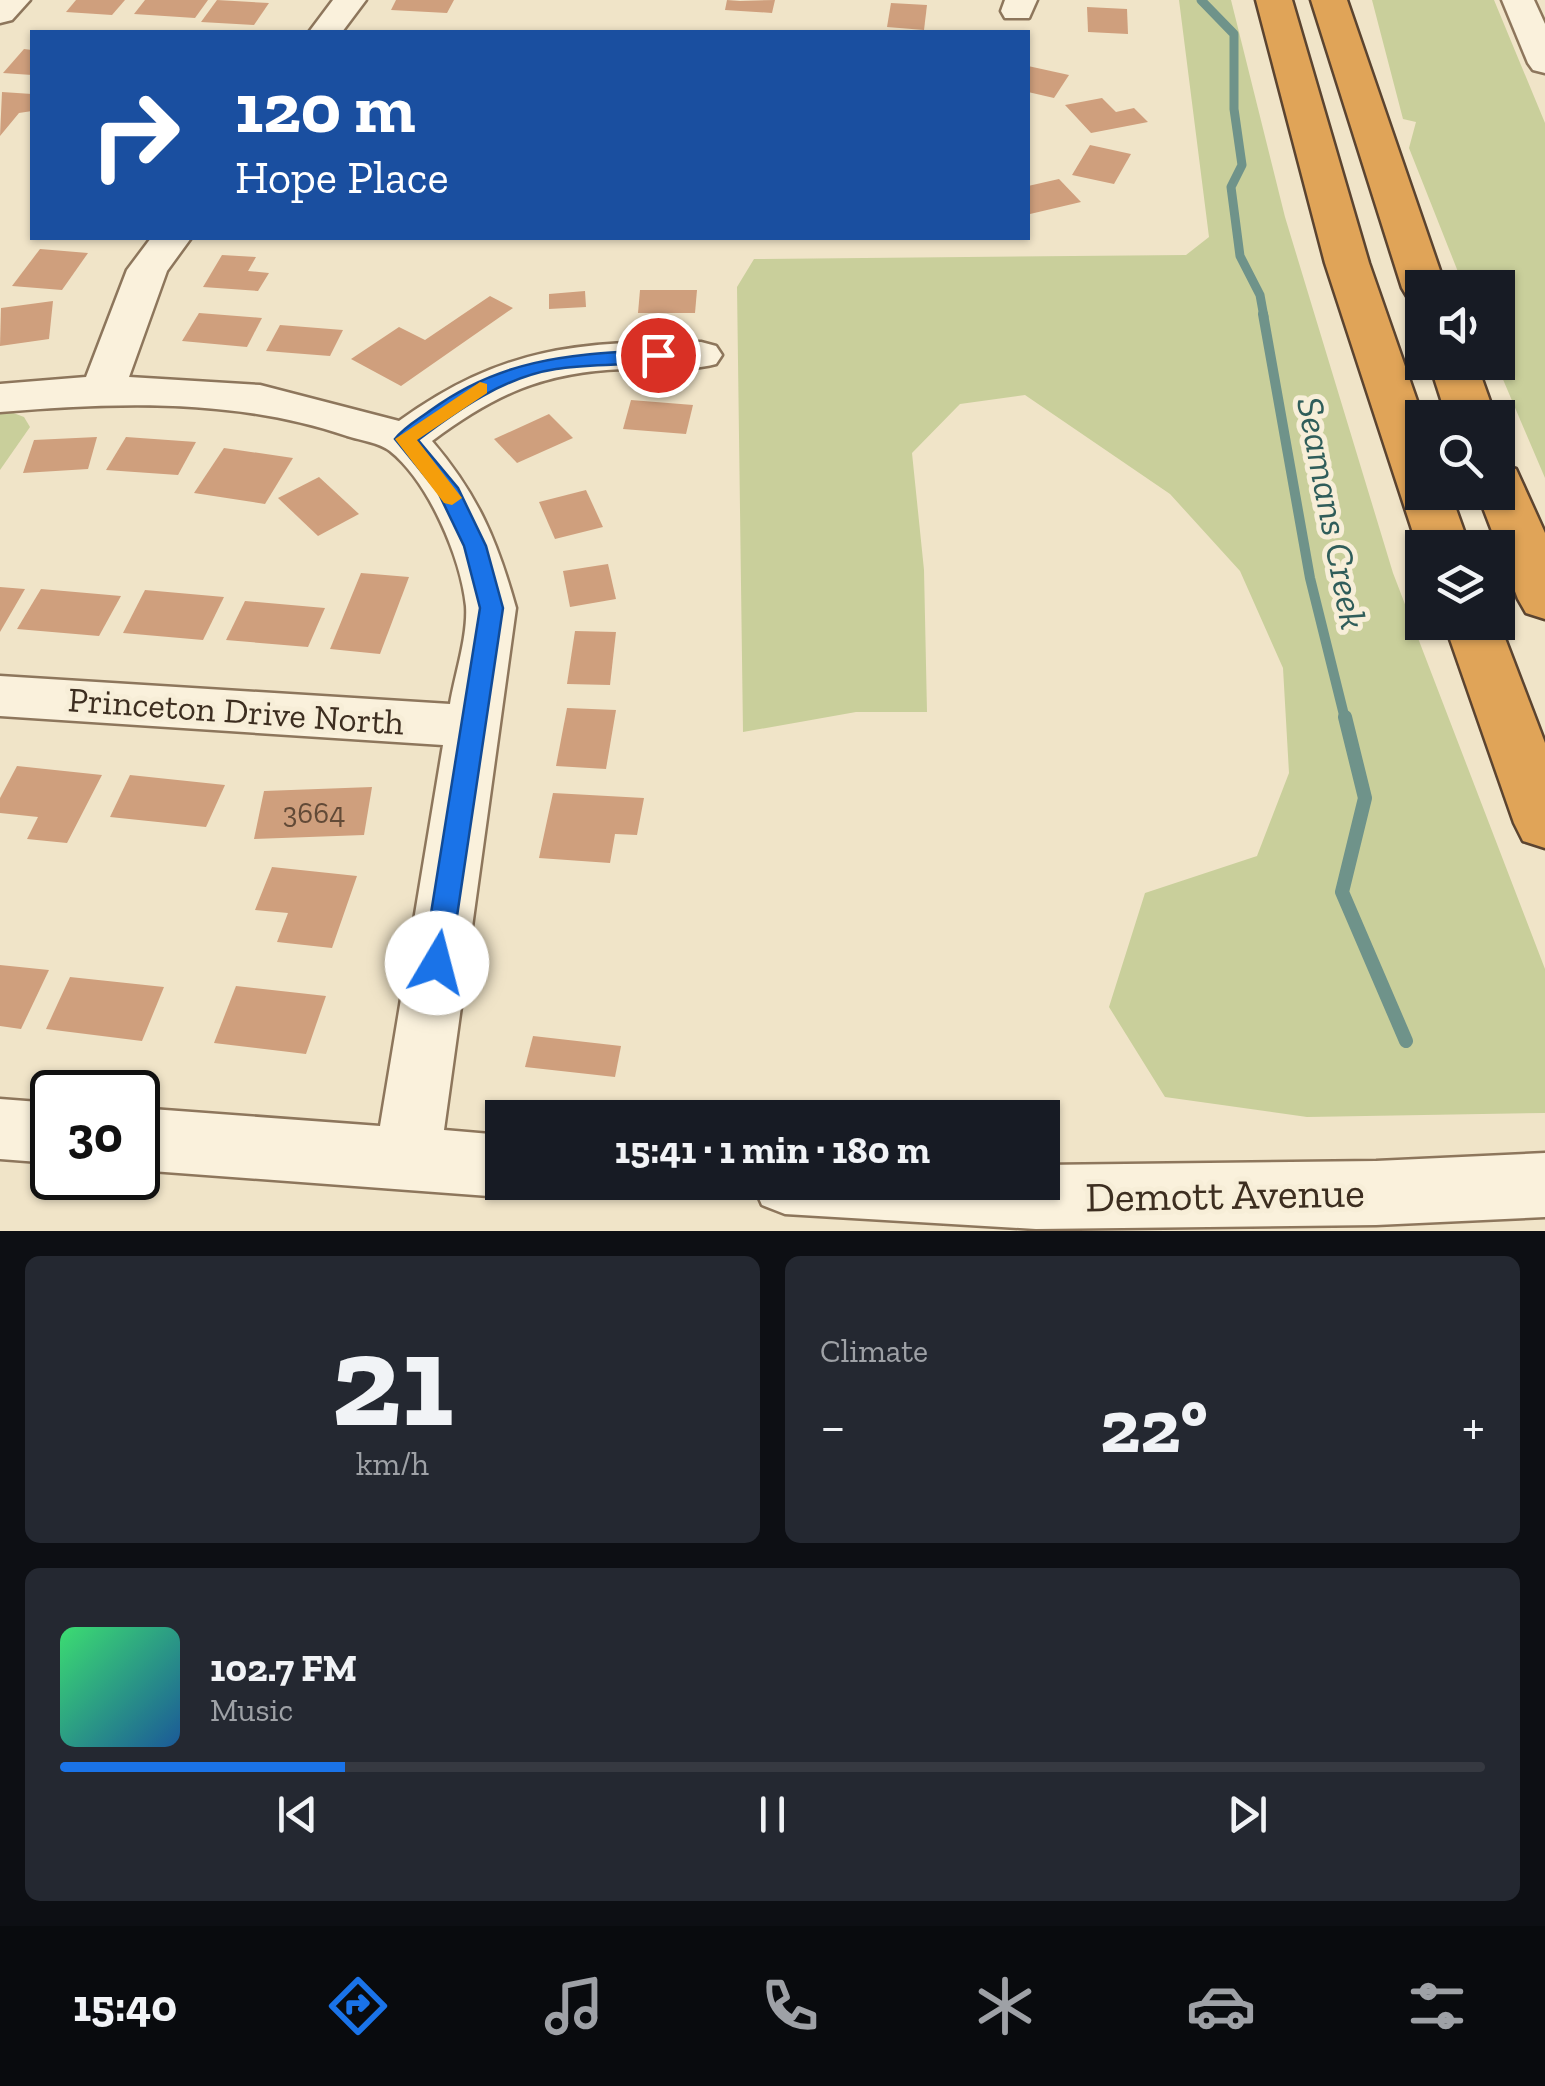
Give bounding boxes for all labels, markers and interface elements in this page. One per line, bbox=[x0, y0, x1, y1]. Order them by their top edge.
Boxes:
text: 120 m bbox=[235, 66, 416, 150]
icon: right bbox=[70, 70, 200, 200]
text: Hope Place bbox=[235, 151, 449, 205]
map controls bbox=[1405, 270, 1515, 640]
button: sound bbox=[1405, 270, 1515, 380]
pin bbox=[616, 313, 701, 398]
icon: arrive bbox=[631, 328, 686, 383]
water label: Seamans Creek bbox=[1287, 393, 1377, 633]
button: search bbox=[1405, 400, 1515, 510]
button: layers bbox=[1405, 530, 1515, 640]
street label: Princeton Drive North bbox=[67, 678, 406, 744]
house number: 3664 bbox=[283, 795, 345, 831]
position arrow bbox=[385, 911, 489, 1015]
speed limit sign: 30 bbox=[30, 1070, 160, 1200]
text: 15:41 · 1 min · 180 m bbox=[615, 1127, 930, 1173]
street label: Demott Avenue bbox=[1085, 1167, 1365, 1222]
text: 21 bbox=[331, 1302, 454, 1458]
text: Climate bbox=[820, 1332, 928, 1370]
text: 22° bbox=[1100, 1381, 1208, 1471]
text: − bbox=[820, 1393, 846, 1459]
text: + bbox=[1462, 1393, 1485, 1459]
text: km/h bbox=[356, 1445, 429, 1483]
text: 102.7 FM bbox=[210, 1645, 357, 1691]
text: Music bbox=[210, 1691, 293, 1729]
icon: previous bbox=[270, 1787, 325, 1842]
icon: pause bbox=[745, 1787, 800, 1842]
icon: next bbox=[1220, 1787, 1275, 1842]
icon: directions bbox=[323, 1971, 393, 2041]
icon: music bbox=[539, 1971, 609, 2041]
icon: phone bbox=[755, 1971, 825, 2041]
icon: climate bbox=[970, 1971, 1040, 2041]
icon: car bbox=[1186, 1971, 1256, 2041]
icon: filters bbox=[1402, 1971, 1472, 2041]
text: 15:40 bbox=[73, 1979, 177, 2033]

